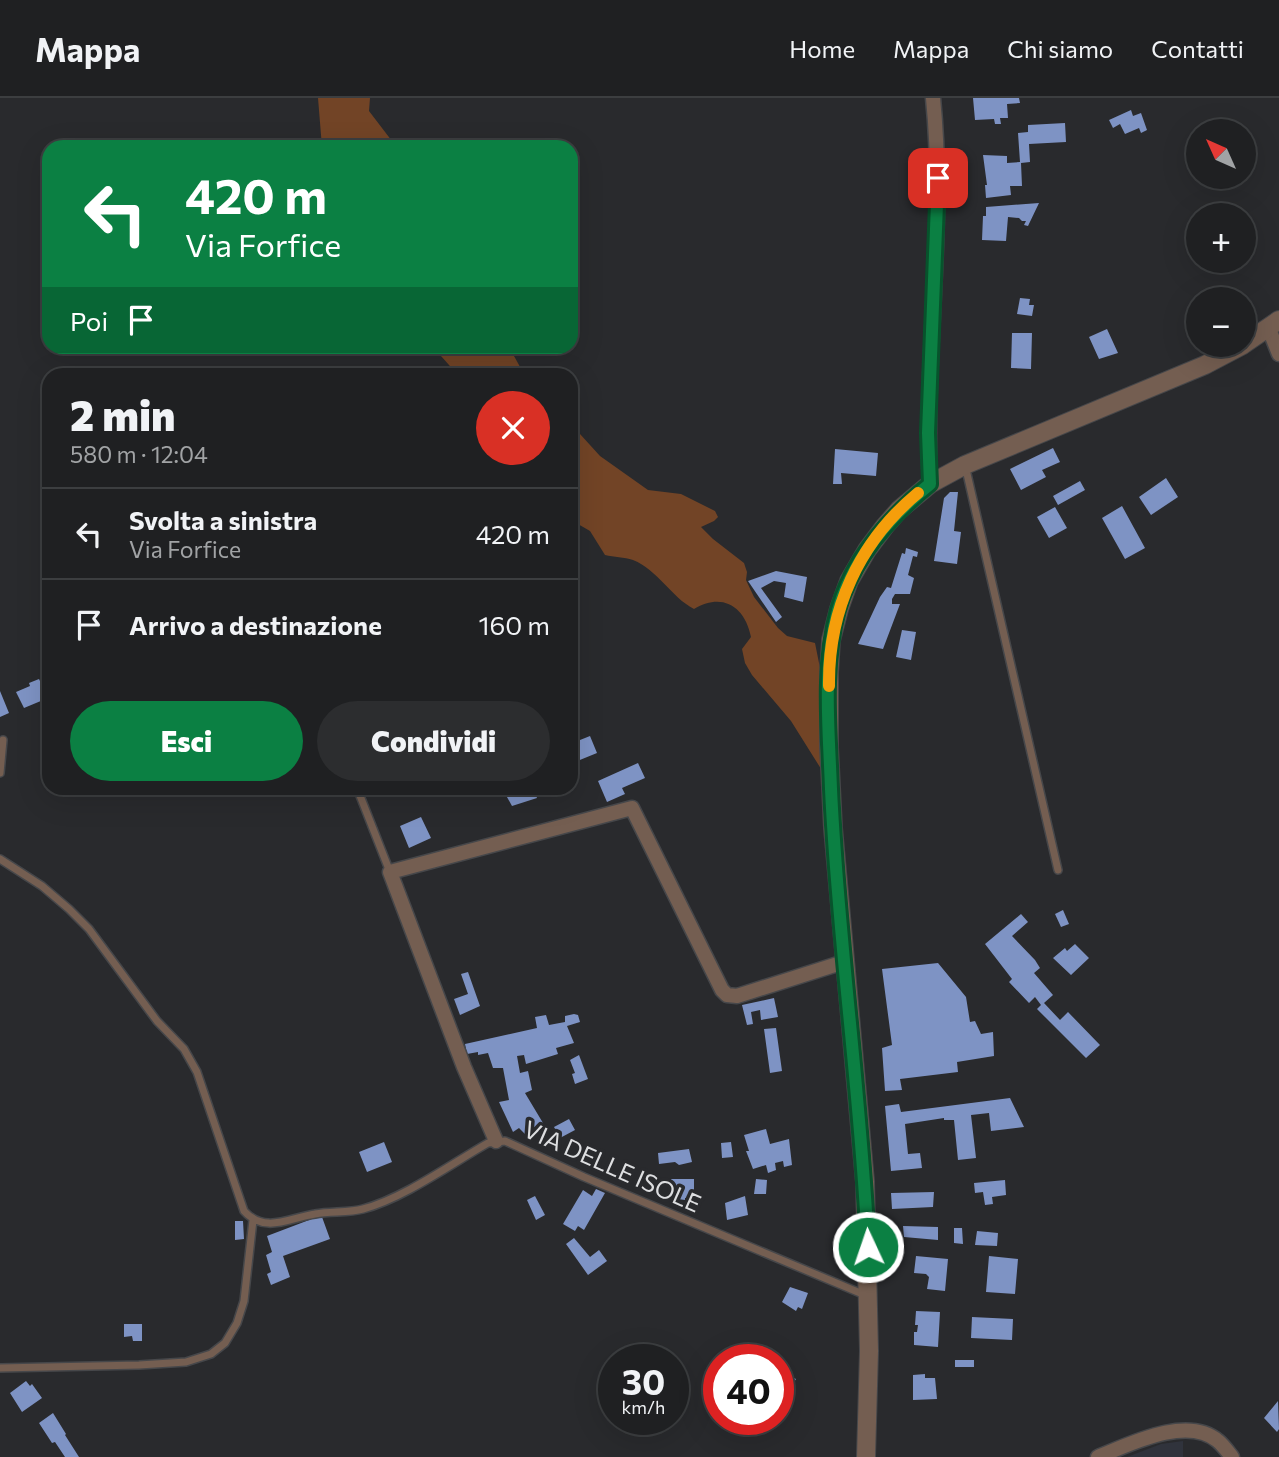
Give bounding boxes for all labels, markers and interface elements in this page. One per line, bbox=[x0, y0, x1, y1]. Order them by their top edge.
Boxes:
text: Mappa bbox=[35, 28, 140, 69]
text: Home bbox=[789, 34, 855, 63]
text: Mappa bbox=[893, 34, 969, 63]
text: Chi siamo bbox=[1007, 34, 1113, 63]
text: Contatti bbox=[1151, 34, 1244, 63]
north arrow bbox=[1186, 119, 1256, 189]
map controls bbox=[1186, 119, 1256, 357]
pin bbox=[908, 148, 968, 208]
icon: arrive bbox=[919, 159, 957, 197]
text: 420 m bbox=[185, 164, 327, 224]
icon: left bbox=[70, 168, 161, 259]
button: + bbox=[1186, 203, 1256, 273]
text: Via Forfice bbox=[185, 224, 341, 264]
button: − bbox=[1186, 287, 1256, 357]
icon: arrive bbox=[122, 301, 160, 339]
text: Poi bbox=[70, 305, 108, 336]
text: 2 min bbox=[70, 388, 176, 440]
button: close bbox=[476, 391, 550, 465]
text: 580 m · 12:04 bbox=[70, 440, 208, 468]
text: Svolta a sinistra bbox=[129, 504, 317, 535]
icon: left bbox=[70, 515, 108, 553]
text: 420 m bbox=[476, 518, 550, 549]
text: Via Forfice bbox=[129, 535, 241, 563]
icon: arrive bbox=[70, 606, 108, 644]
text: Arrivo a destinazione bbox=[129, 609, 382, 640]
text: 160 m bbox=[478, 609, 550, 640]
button: Esci bbox=[70, 701, 303, 781]
button: Condividi bbox=[317, 701, 550, 781]
street label: VIA DELLE ISOLE bbox=[519, 1114, 706, 1218]
position arrow bbox=[831, 1210, 905, 1284]
speed limit sign: 40 bbox=[703, 1344, 794, 1435]
text: 30 bbox=[622, 1359, 665, 1402]
text: km/h bbox=[622, 1396, 665, 1418]

